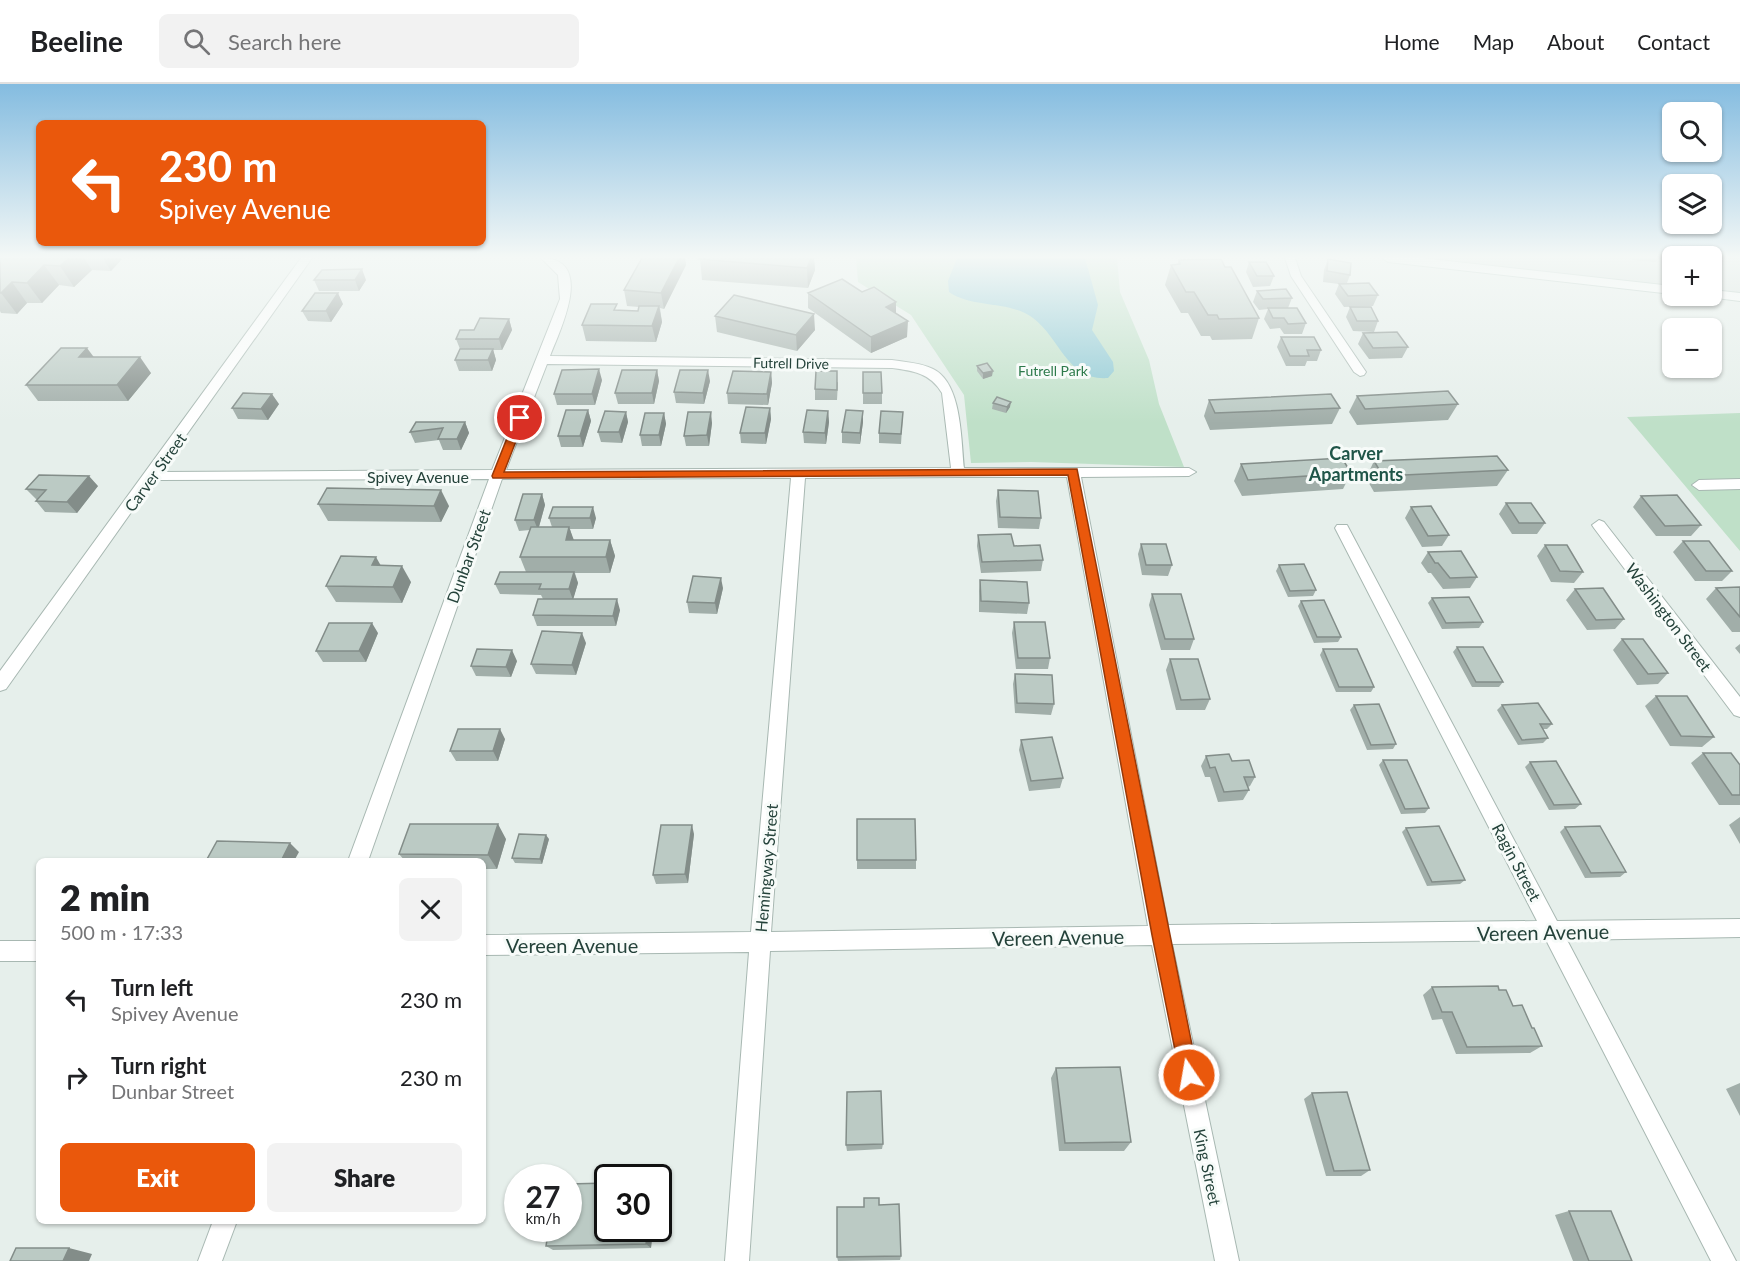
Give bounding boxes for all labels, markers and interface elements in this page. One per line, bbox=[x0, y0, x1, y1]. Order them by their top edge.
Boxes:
search box bbox=[159, 14, 579, 68]
text: Beeline bbox=[30, 24, 123, 58]
icon: search bbox=[180, 25, 213, 58]
text: Search here bbox=[228, 28, 341, 55]
text: Home bbox=[1384, 29, 1440, 54]
text: Map bbox=[1473, 29, 1514, 54]
text: About bbox=[1547, 29, 1604, 54]
text: Contact bbox=[1637, 29, 1710, 54]
map controls bbox=[1662, 102, 1722, 378]
button: search bbox=[1662, 102, 1722, 162]
text: 230 m bbox=[159, 141, 277, 191]
icon: left bbox=[60, 144, 138, 222]
button: layers bbox=[1662, 174, 1722, 234]
text: Spivey Avenue bbox=[159, 192, 331, 225]
button: + bbox=[1662, 246, 1722, 306]
button: − bbox=[1662, 318, 1722, 378]
street label: Futrell Drive bbox=[753, 354, 829, 372]
park label: Futrell Park bbox=[1018, 362, 1089, 379]
pin bbox=[494, 392, 545, 443]
icon: arrive bbox=[503, 401, 536, 434]
street label: Carver Street bbox=[120, 429, 190, 515]
district label: Carver Apartments bbox=[1308, 442, 1403, 485]
street label: Spivey Avenue bbox=[367, 467, 469, 486]
street label: Dunbar Street bbox=[442, 506, 494, 606]
street label: Washington Street bbox=[1622, 559, 1716, 675]
street label: Hemingway Street bbox=[751, 803, 781, 933]
street label: Ragin Street bbox=[1489, 820, 1546, 904]
text: 2 min bbox=[60, 875, 150, 919]
button: close bbox=[399, 878, 462, 941]
street label: Vereen Avenue bbox=[1477, 919, 1609, 945]
text: 500 m · 17:33 bbox=[60, 920, 183, 944]
street label: Vereen Avenue bbox=[992, 924, 1124, 950]
street label: Vereen Avenue bbox=[506, 933, 638, 957]
text: Turn left bbox=[111, 974, 193, 1001]
icon: left bbox=[60, 983, 93, 1016]
text: 230 m bbox=[400, 986, 462, 1013]
text: Spivey Avenue bbox=[111, 1001, 238, 1025]
position arrow bbox=[1157, 1043, 1221, 1107]
text: Turn right bbox=[111, 1052, 206, 1079]
icon: right bbox=[60, 1061, 93, 1094]
text: 230 m bbox=[400, 1064, 462, 1091]
text: Dunbar Street bbox=[111, 1079, 234, 1103]
street label: King Street bbox=[1191, 1127, 1225, 1207]
button: Exit bbox=[60, 1143, 255, 1212]
button: Share bbox=[267, 1143, 462, 1212]
speed limit sign: 30 bbox=[594, 1164, 672, 1242]
text: 27 bbox=[526, 1178, 560, 1214]
text: km/h bbox=[525, 1209, 561, 1227]

